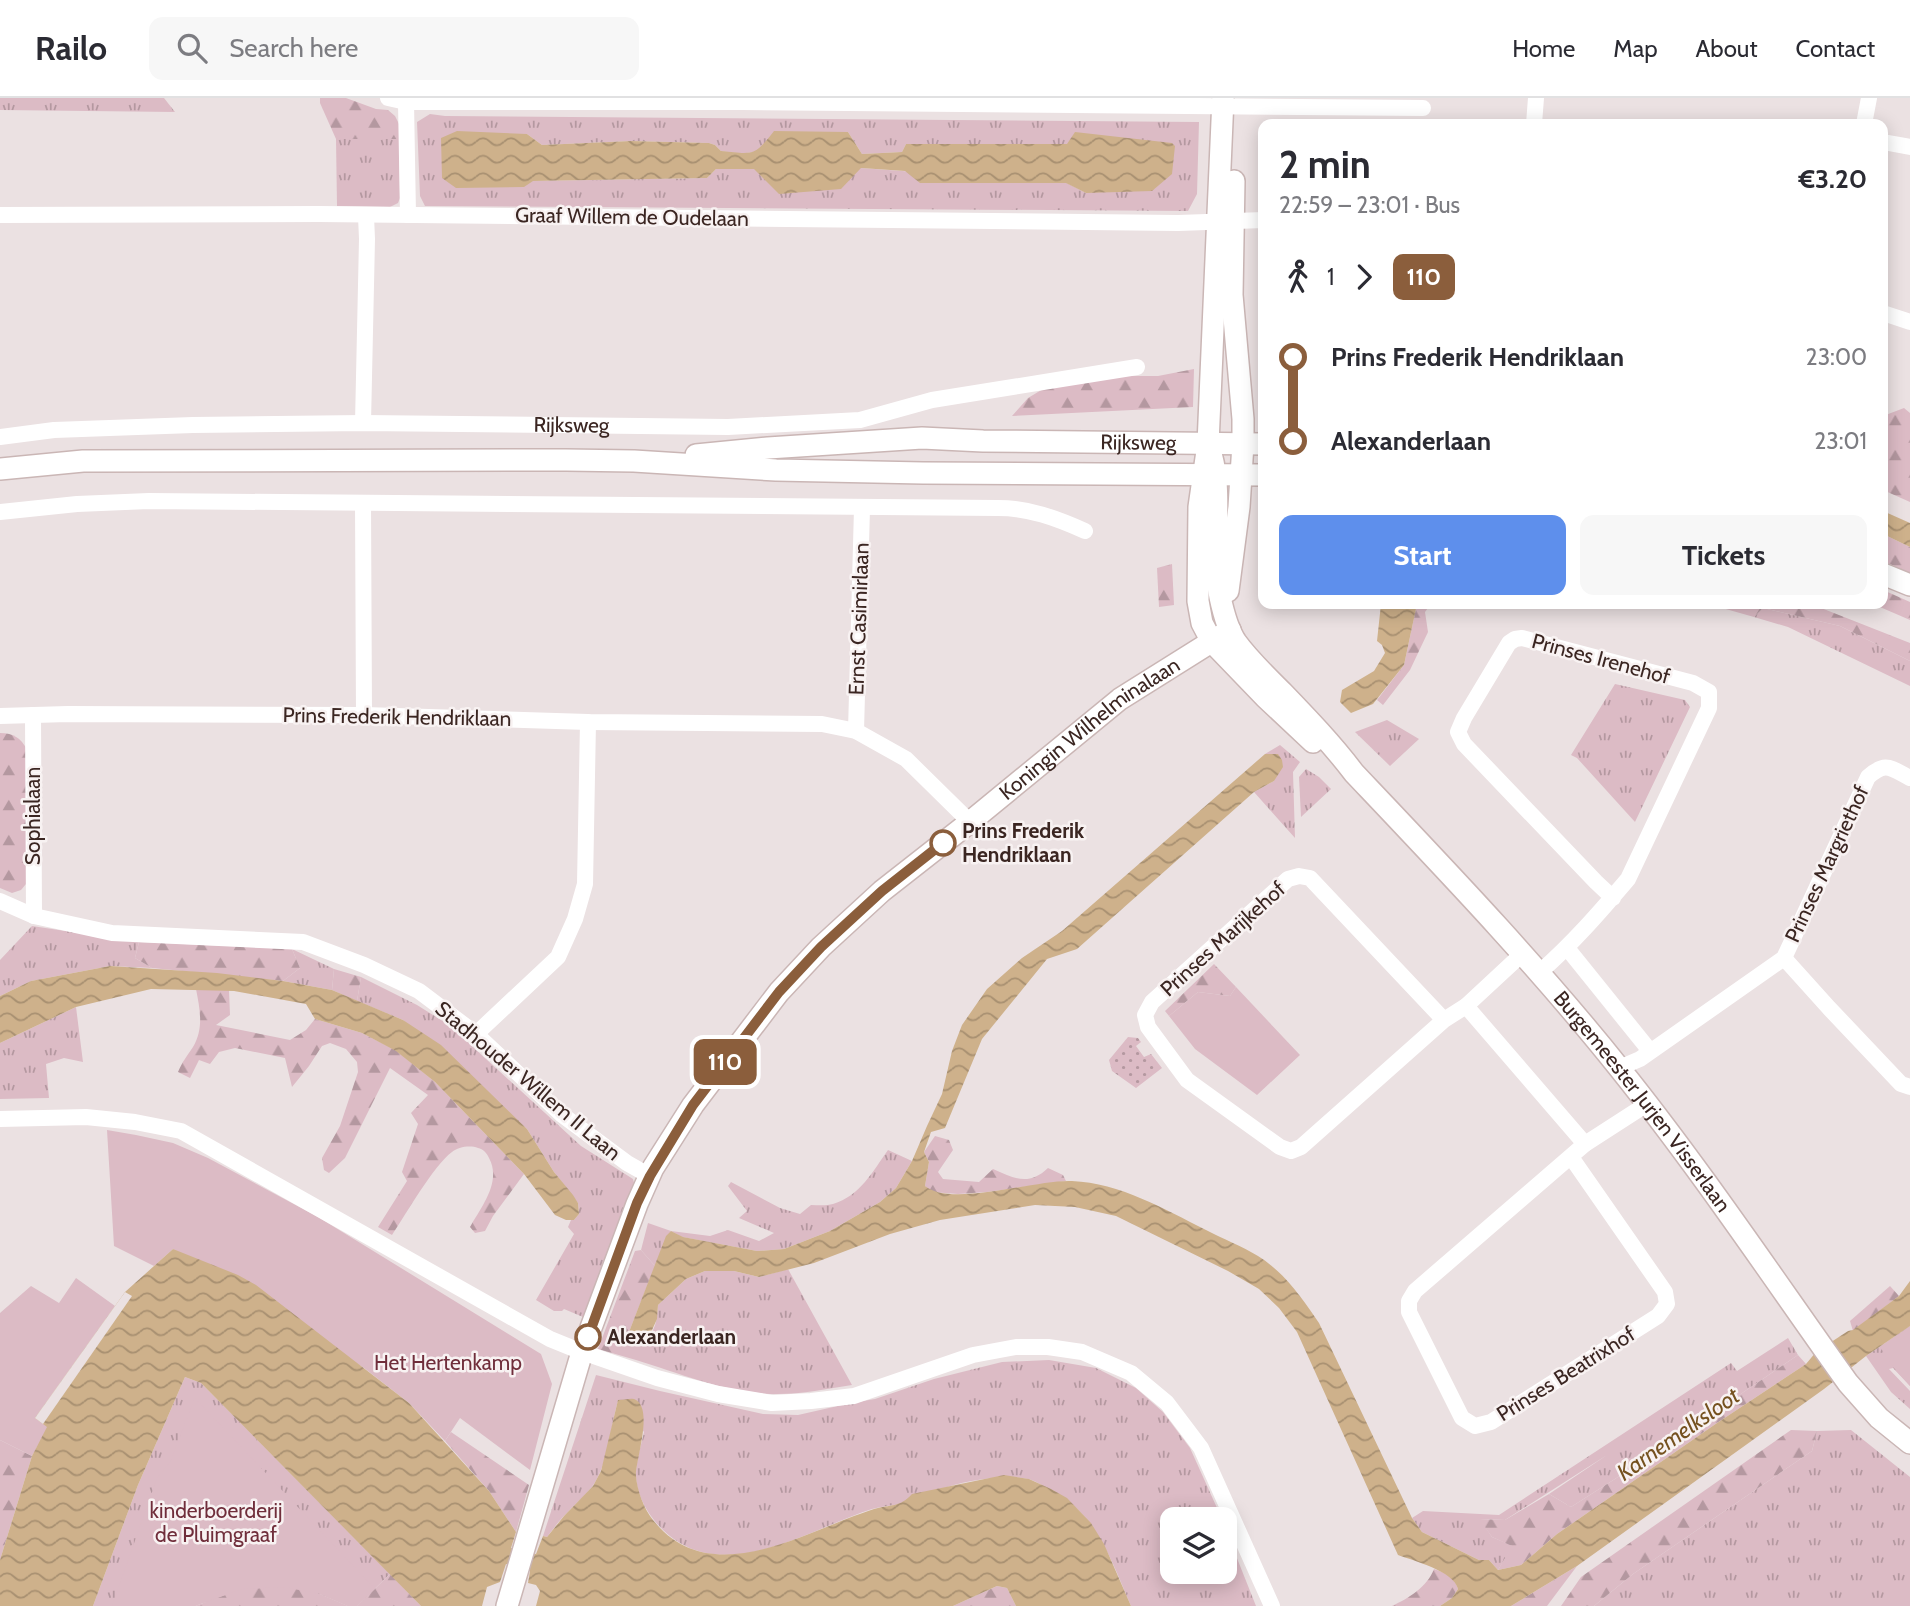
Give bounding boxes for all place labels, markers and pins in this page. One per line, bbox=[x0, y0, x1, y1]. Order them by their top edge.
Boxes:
place label: Prins Frederik Hendriklaan bbox=[962, 818, 1085, 867]
marker: Prins Frederik Hendriklaan bbox=[930, 830, 956, 856]
marker: Alexanderlaan bbox=[575, 1324, 601, 1350]
place label: Alexanderlaan bbox=[607, 1324, 736, 1349]

